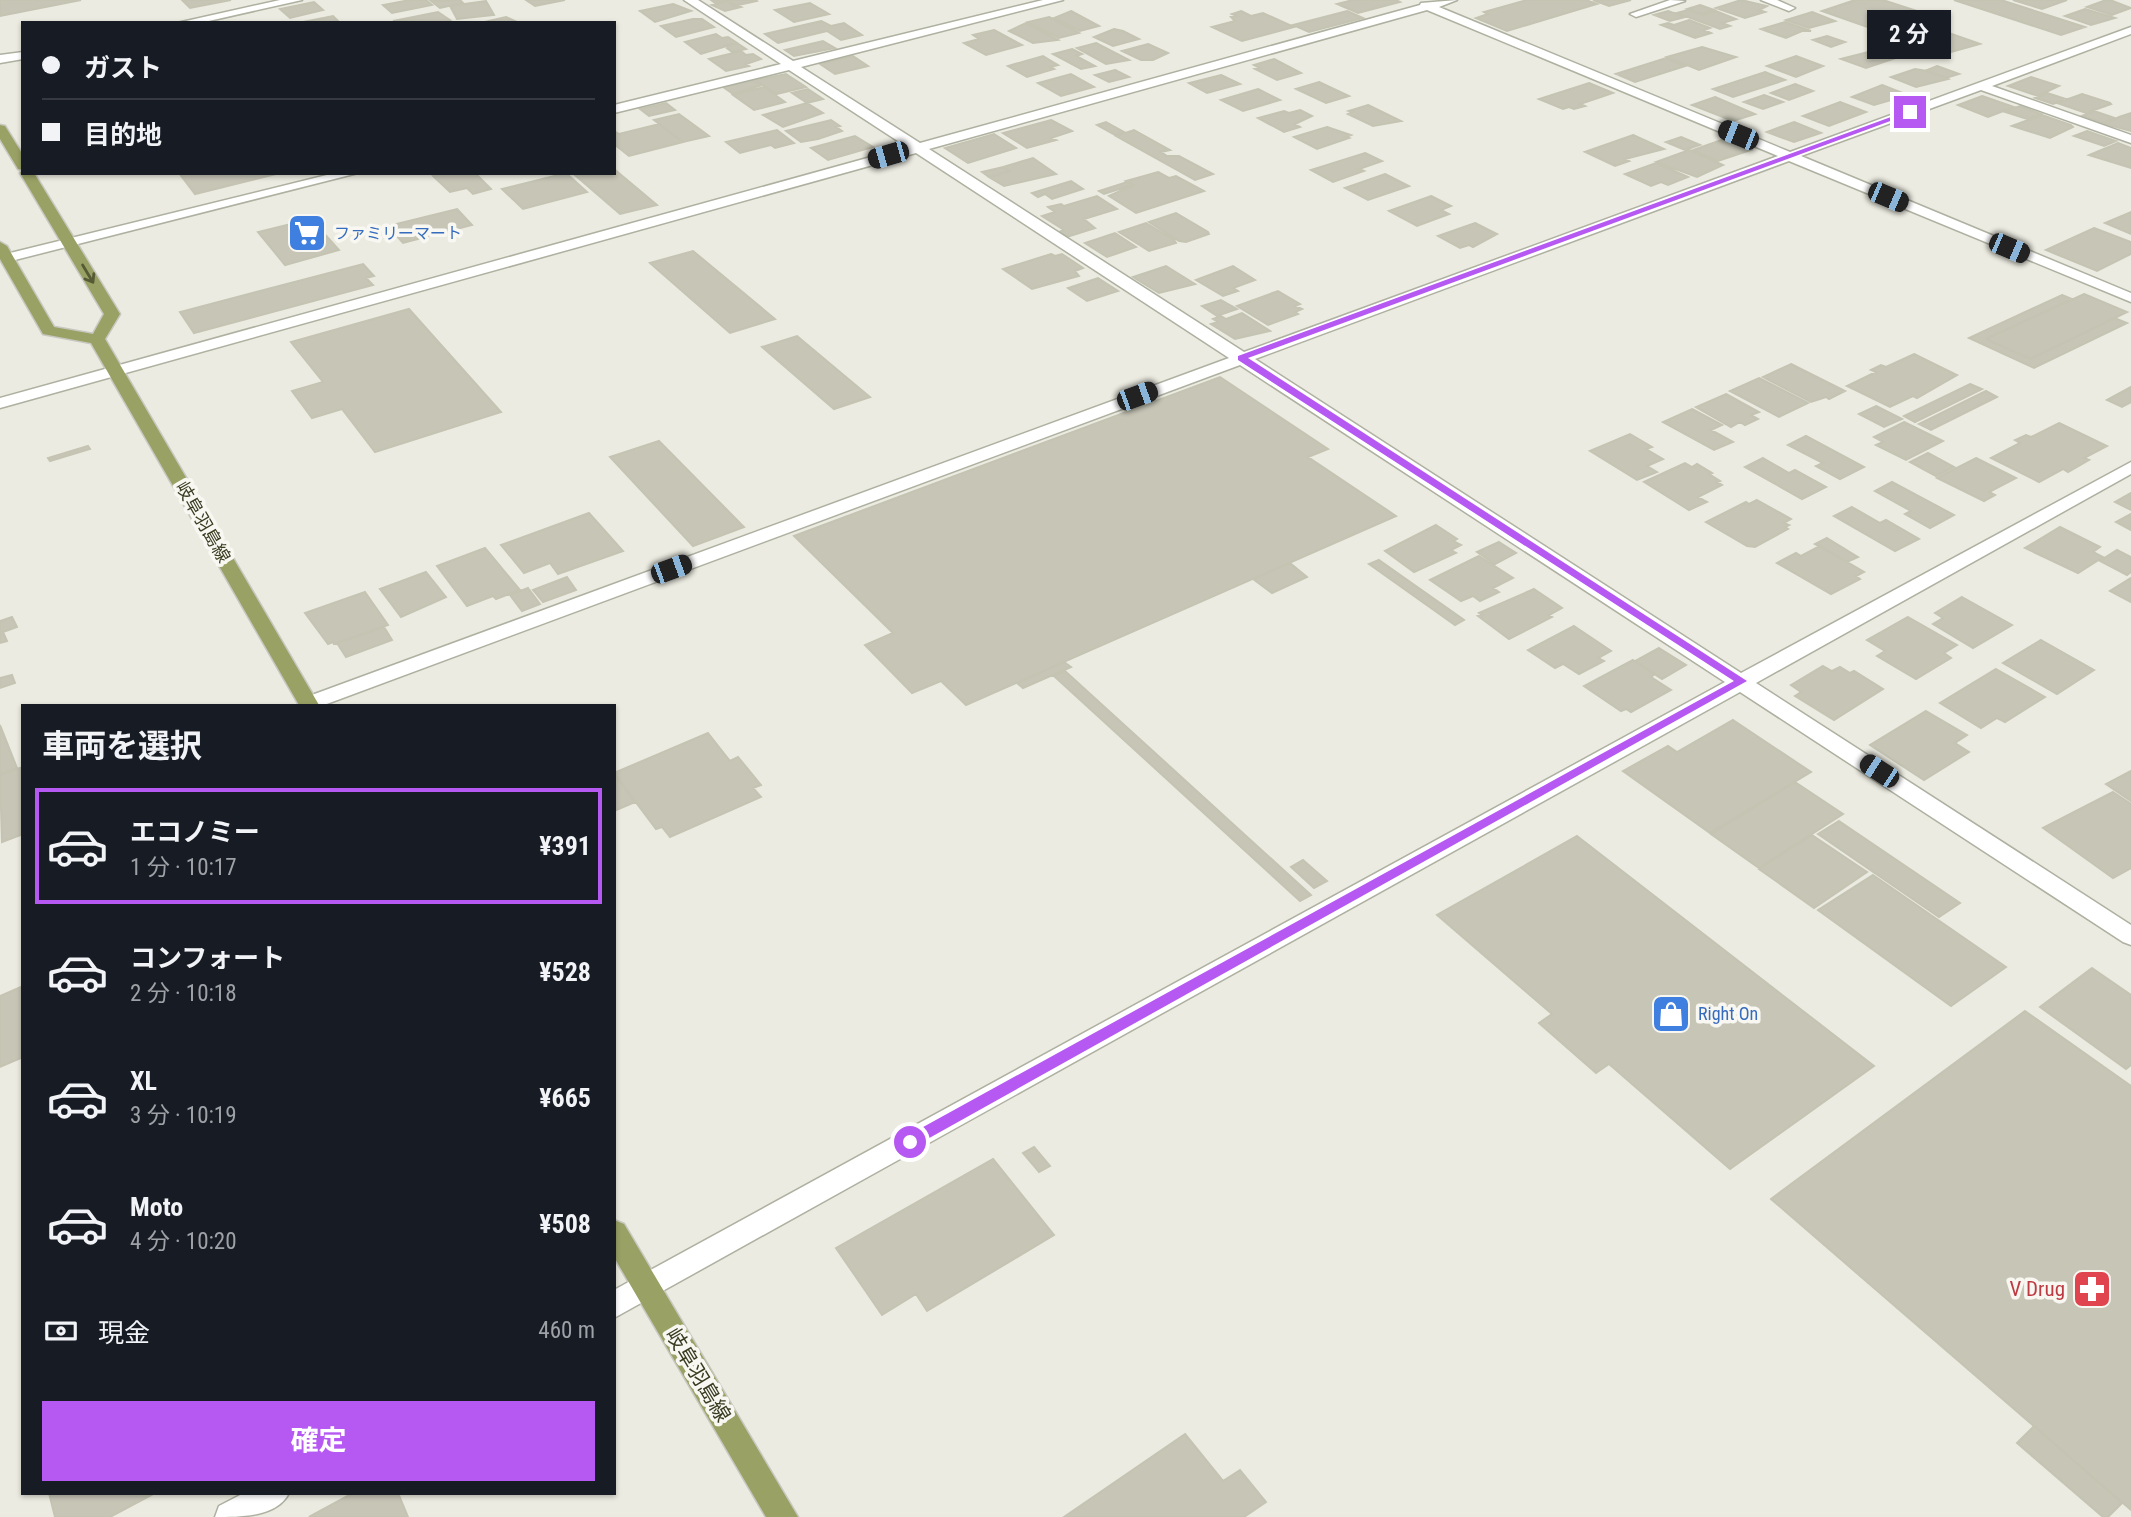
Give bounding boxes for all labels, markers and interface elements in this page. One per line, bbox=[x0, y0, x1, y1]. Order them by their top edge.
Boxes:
callout: 2 分 bbox=[1868, 10, 1952, 60]
text: 2 分 bbox=[1889, 21, 1929, 48]
text: ガスト bbox=[84, 53, 162, 83]
route end bbox=[1894, 96, 1926, 128]
car bbox=[1715, 117, 1762, 153]
text: 目的地 bbox=[84, 120, 162, 150]
car bbox=[865, 139, 912, 171]
car bbox=[1865, 179, 1912, 215]
supermarket icon: ファミリーマート bbox=[286, 212, 328, 254]
place label: ファミリーマート bbox=[334, 224, 462, 243]
car bbox=[1986, 230, 2033, 266]
one-way arrow bbox=[81, 263, 95, 283]
car bbox=[1114, 379, 1161, 413]
street label: 岐阜羽島線 bbox=[172, 478, 235, 566]
car bbox=[648, 552, 695, 586]
text: 車両を選択 bbox=[42, 727, 202, 765]
car bbox=[1856, 751, 1903, 791]
icon: car bbox=[46, 815, 109, 878]
text: エコノミー bbox=[130, 817, 260, 847]
text: ¥391 bbox=[539, 831, 591, 861]
text: 1 分 · 10:17 bbox=[130, 854, 237, 881]
icon: car bbox=[46, 941, 109, 1004]
text: コンフォート bbox=[130, 943, 285, 973]
text: ¥528 bbox=[539, 957, 591, 987]
text: 2 分 · 10:18 bbox=[130, 980, 237, 1007]
shop icon: Right On bbox=[1650, 993, 1692, 1035]
place label: Right On bbox=[1698, 1003, 1758, 1024]
text: XL bbox=[130, 1066, 157, 1096]
icon: car bbox=[46, 1067, 109, 1130]
text: ¥665 bbox=[539, 1083, 591, 1113]
text: 3 分 · 10:19 bbox=[130, 1102, 237, 1129]
route start bbox=[894, 1126, 926, 1158]
text: Moto bbox=[130, 1192, 183, 1222]
icon: car bbox=[46, 1193, 109, 1256]
text: ¥508 bbox=[539, 1209, 591, 1239]
text: 4 分 · 10:20 bbox=[130, 1228, 237, 1255]
pharmacy icon: V Drug bbox=[2071, 1268, 2113, 1310]
place label: V Drug bbox=[2010, 1277, 2065, 1301]
icon: cash bbox=[42, 1312, 80, 1350]
text: 460 m bbox=[538, 1317, 595, 1344]
text: 現金 bbox=[98, 1318, 150, 1348]
street label: 岐阜羽島線 bbox=[661, 1324, 735, 1426]
button: 確定 bbox=[42, 1401, 595, 1481]

